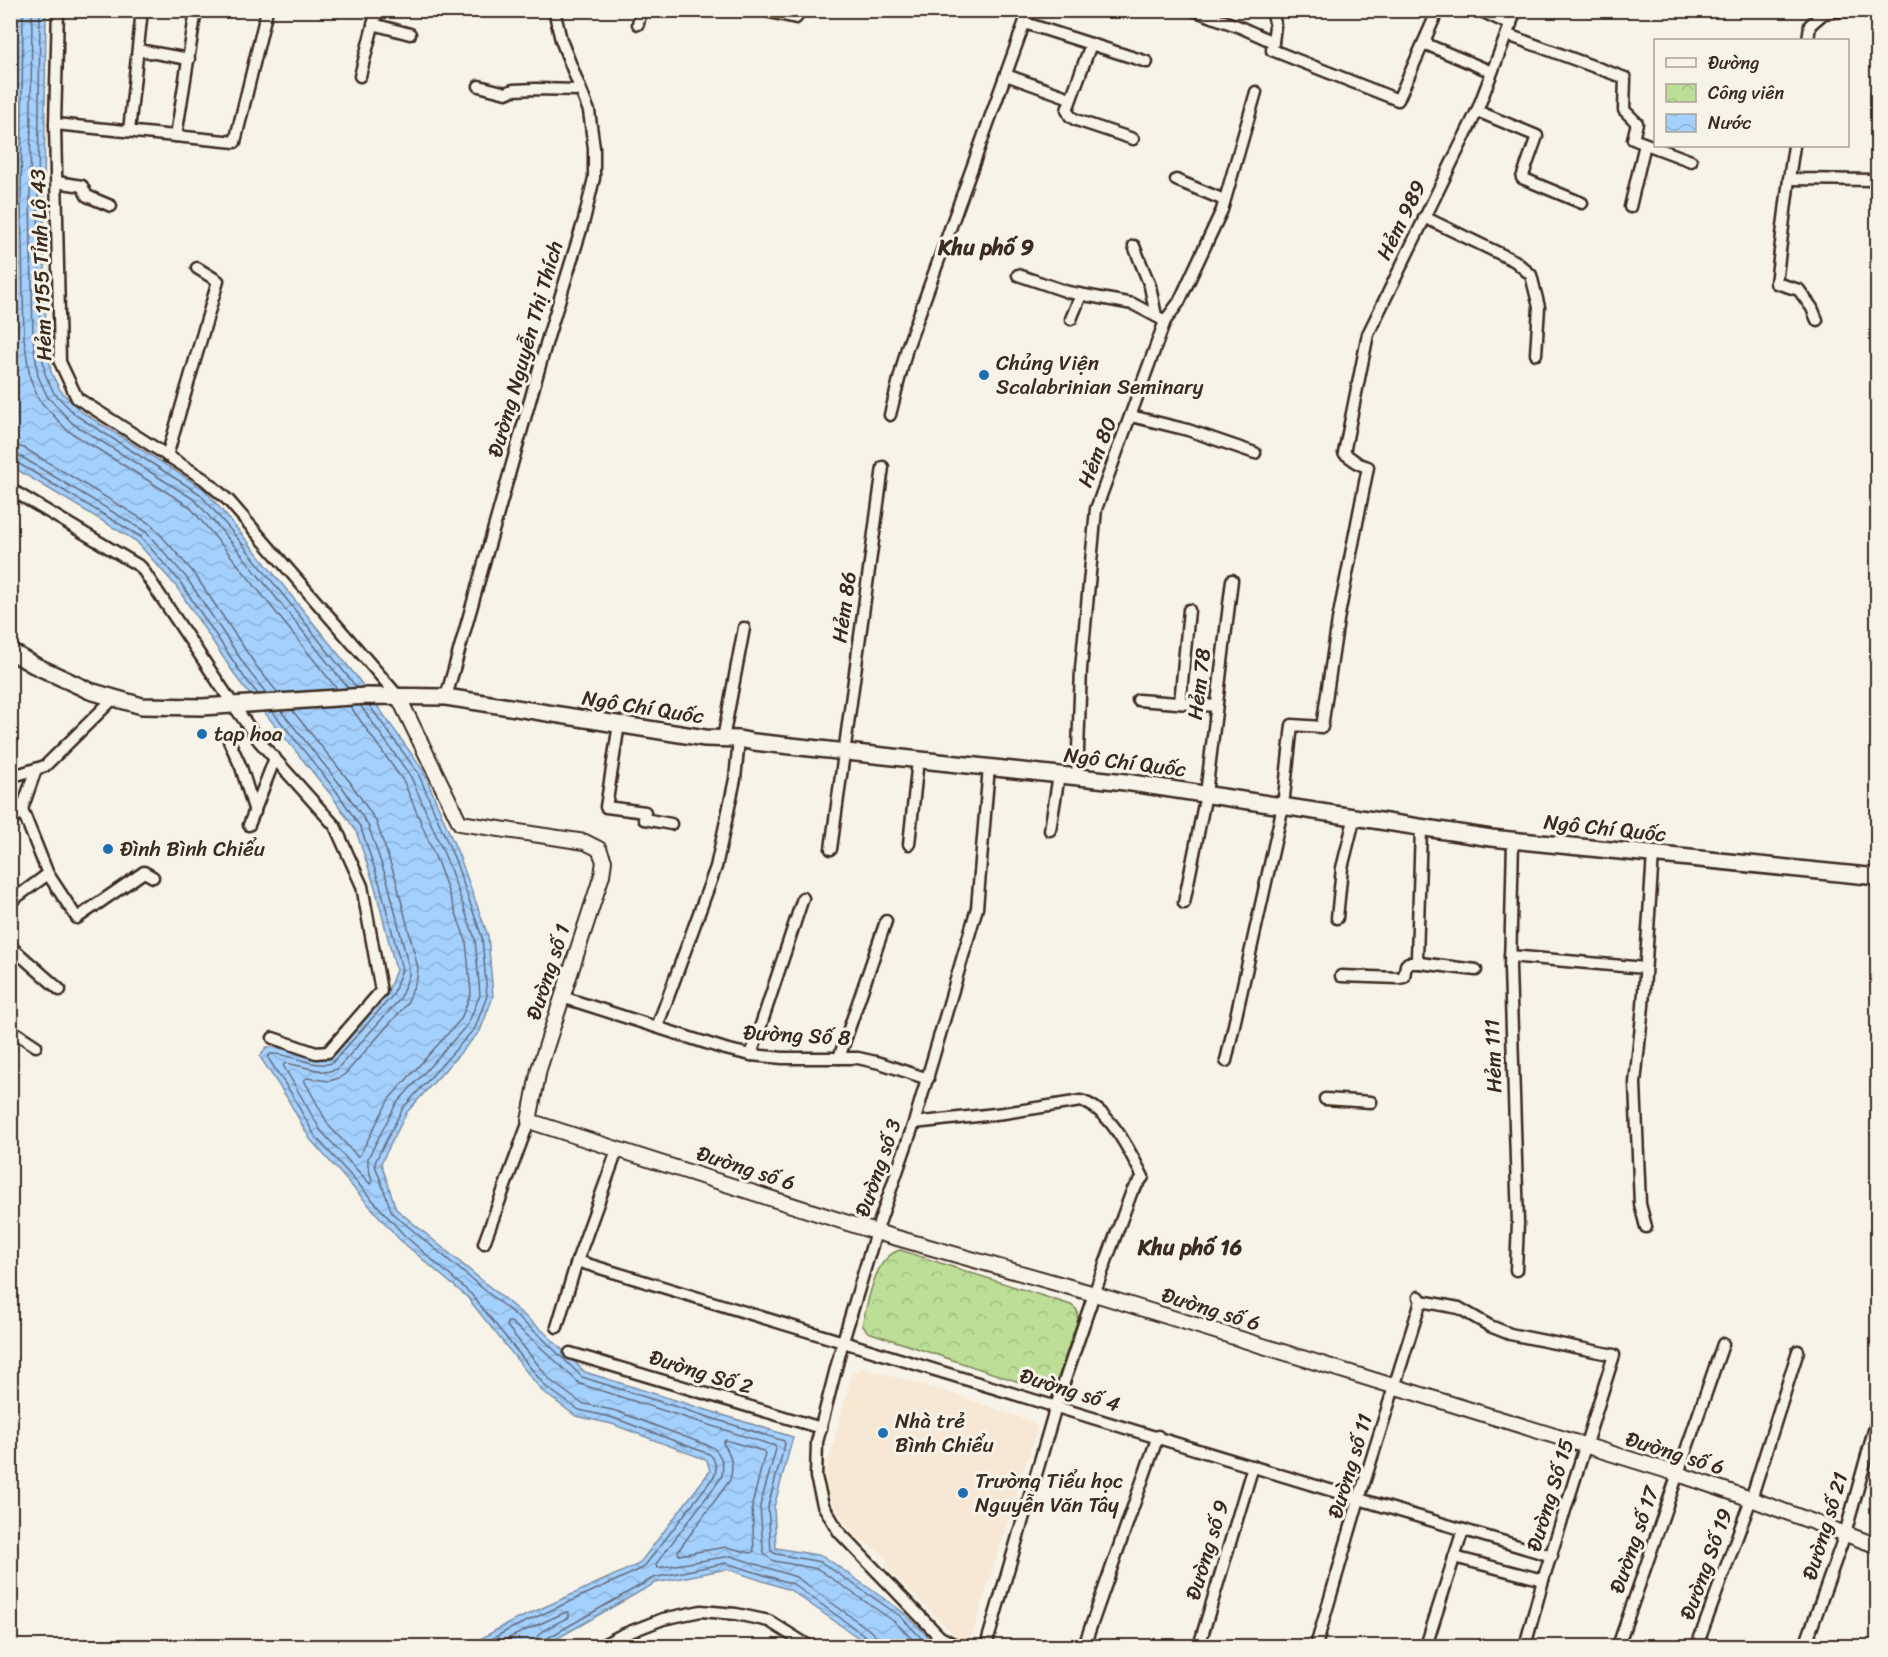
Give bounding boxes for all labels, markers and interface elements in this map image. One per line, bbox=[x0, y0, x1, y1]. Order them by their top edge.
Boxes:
legend bbox=[1654, 39, 1849, 147]
text: Đường bbox=[1708, 47, 1759, 79]
text: Công viên bbox=[1708, 77, 1784, 109]
text: Nước bbox=[1708, 107, 1751, 139]
street label: Hẻm 1155 Tỉnh Lộ 43 bbox=[19, 168, 63, 362]
street label: Hẻm 989 bbox=[1365, 173, 1437, 267]
district label: Khu phố 9 bbox=[937, 228, 1034, 267]
street label: Đường Nguyễn Thị Thích bbox=[476, 236, 574, 462]
place label: Chủng Viện Scalabrinian Seminary bbox=[996, 344, 1204, 406]
marker: Chủng Viện Scalabrinian Seminary bbox=[977, 368, 991, 382]
street label: Hẻm 80 bbox=[1066, 411, 1128, 493]
street label: Hẻm 86 bbox=[820, 569, 868, 645]
street label: Hẻm 78 bbox=[1176, 646, 1222, 722]
street label: Ngô Chí Quốc bbox=[579, 679, 707, 735]
place label: tap hoa bbox=[214, 715, 283, 753]
marker: tap hoa bbox=[195, 727, 209, 741]
street label: Ngô Chí Quốc bbox=[1062, 736, 1189, 788]
street label: Ngô Chí Quốc bbox=[1542, 803, 1668, 853]
place label: Đình Bình Chiểu bbox=[120, 830, 266, 868]
marker: Đình Bình Chiểu bbox=[101, 842, 115, 856]
street label: Đường số 1 bbox=[515, 919, 581, 1025]
street label: Đường Số 8 bbox=[742, 1013, 852, 1057]
street label: Hẻm 111 bbox=[1473, 1018, 1513, 1094]
street label: Đường số 3 bbox=[843, 1113, 913, 1222]
street label: Đường số 6 bbox=[692, 1134, 800, 1202]
district label: Khu phố 16 bbox=[1137, 1228, 1242, 1267]
street label: Đường số 6 bbox=[1157, 1276, 1265, 1342]
street label: Đường Số 2 bbox=[644, 1338, 758, 1406]
street label: Đường số 4 bbox=[1015, 1357, 1125, 1423]
place label: Nhà trẻ Bình Chiểu bbox=[895, 1402, 995, 1464]
street label: Đường số 11 bbox=[1316, 1409, 1384, 1523]
street label: Đường số 6 bbox=[1621, 1420, 1729, 1486]
marker: Nhà trẻ Bình Chiểu bbox=[876, 1426, 890, 1440]
street label: Đường Số 15 bbox=[1515, 1434, 1585, 1556]
place label: Trường Tiểu học Nguyễn Văn Tây bbox=[975, 1462, 1123, 1524]
street label: Đường số 21 bbox=[1791, 1467, 1859, 1585]
street label: Đường số 17 bbox=[1598, 1479, 1671, 1599]
marker: Trường Tiểu học Nguyễn Văn Tây bbox=[956, 1486, 970, 1500]
street label: Đường số 9 bbox=[1174, 1495, 1240, 1605]
street label: Đường Số 19 bbox=[1668, 1503, 1744, 1625]

